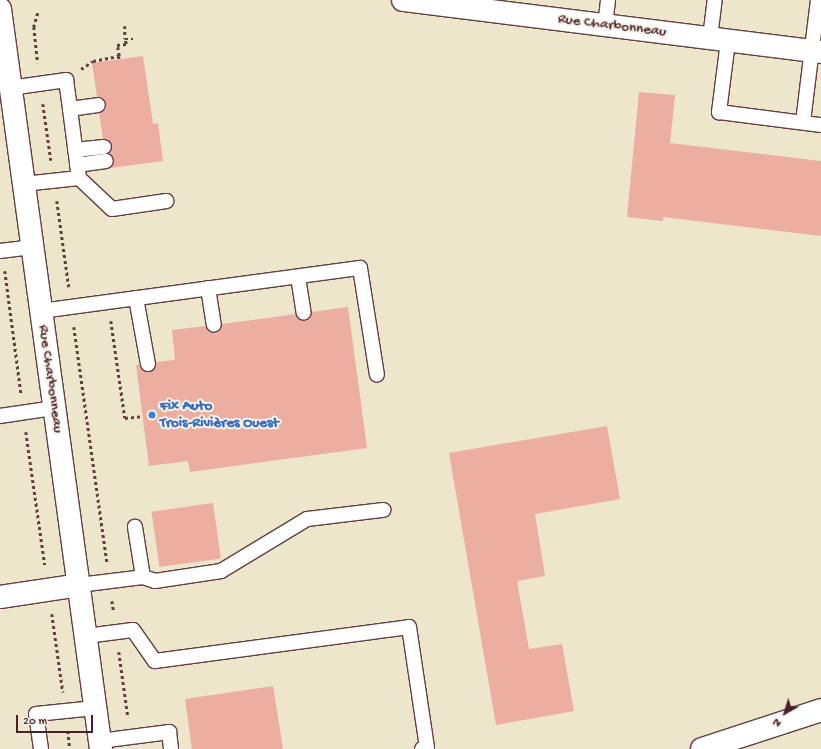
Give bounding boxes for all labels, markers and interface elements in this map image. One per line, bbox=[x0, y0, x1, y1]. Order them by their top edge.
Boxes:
street label: Rue Charbonneau bbox=[557, 10, 667, 42]
street label: Rue Charbonneau bbox=[33, 324, 67, 434]
place label: Fix Auto Trois-Rivières Ouest bbox=[160, 397, 279, 432]
marker: Fix Auto Trois-Rivières Ouest bbox=[147, 410, 157, 420]
north arrow bbox=[765, 693, 805, 733]
scale bar bbox=[18, 707, 95, 733]
text: 20 m bbox=[23, 715, 47, 729]
text: N bbox=[771, 715, 784, 729]

